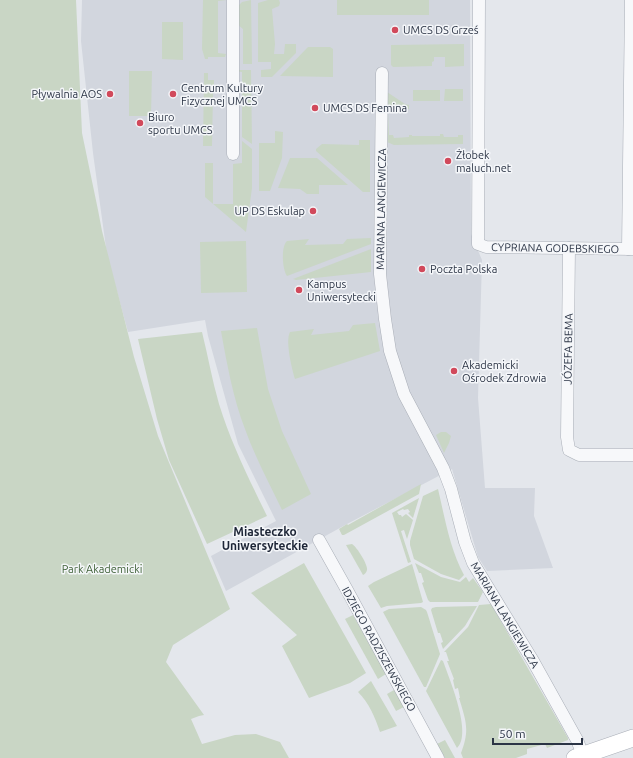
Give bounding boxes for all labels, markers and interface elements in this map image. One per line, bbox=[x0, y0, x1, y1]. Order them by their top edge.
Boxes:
place label: UMCS DS Grześ bbox=[403, 24, 479, 36]
marker: UMCS DS Grześ bbox=[390, 25, 400, 35]
place label: Centrum Kultury Fizycznej UMCS bbox=[181, 82, 264, 107]
place label: Pływalnia AOS bbox=[31, 88, 102, 100]
marker: Pływalnia AOS bbox=[105, 89, 115, 99]
marker: Centrum Kultury Fizycznej UMCS bbox=[168, 89, 178, 99]
place label: UMCS DS Femina bbox=[323, 102, 407, 114]
marker: UMCS DS Femina bbox=[310, 103, 320, 113]
place label: Biuro sportu UMCS bbox=[148, 111, 213, 136]
marker: Biuro sportu UMCS bbox=[135, 118, 145, 128]
street label: MARIANA LANGIEWICZA bbox=[374, 147, 388, 270]
place label: Żłobek maluch.net bbox=[456, 149, 512, 174]
marker: Żłobek maluch.net bbox=[443, 156, 453, 166]
place label: UP DS Eskulap bbox=[235, 205, 305, 217]
marker: UP DS Eskulap bbox=[308, 206, 318, 216]
street label: CYPRIANA GODEBSKIEGO bbox=[491, 241, 619, 255]
place label: Poczta Polska bbox=[430, 263, 497, 275]
marker: Poczta Polska bbox=[417, 264, 427, 274]
place label: Kampus Uniwersytecki bbox=[307, 278, 376, 303]
marker: Kampus Uniwersytecki bbox=[294, 285, 304, 295]
street label: JÓZEFA BEMA bbox=[560, 312, 575, 385]
place label: Akademicki Ośrodek Zdrowia bbox=[462, 359, 547, 384]
marker: Akademicki Ośrodek Zdrowia bbox=[449, 366, 459, 376]
district label: Miasteczko Uniwersyteckie bbox=[222, 525, 308, 552]
street label: MARIANA LANGIEWICZA bbox=[469, 560, 542, 671]
park label: Park Akademicki bbox=[62, 563, 142, 575]
street label: IDZIEGO RADZISZEWSKIEGO bbox=[340, 585, 418, 713]
scale bar bbox=[493, 720, 582, 746]
text: 50 m bbox=[499, 727, 526, 740]

